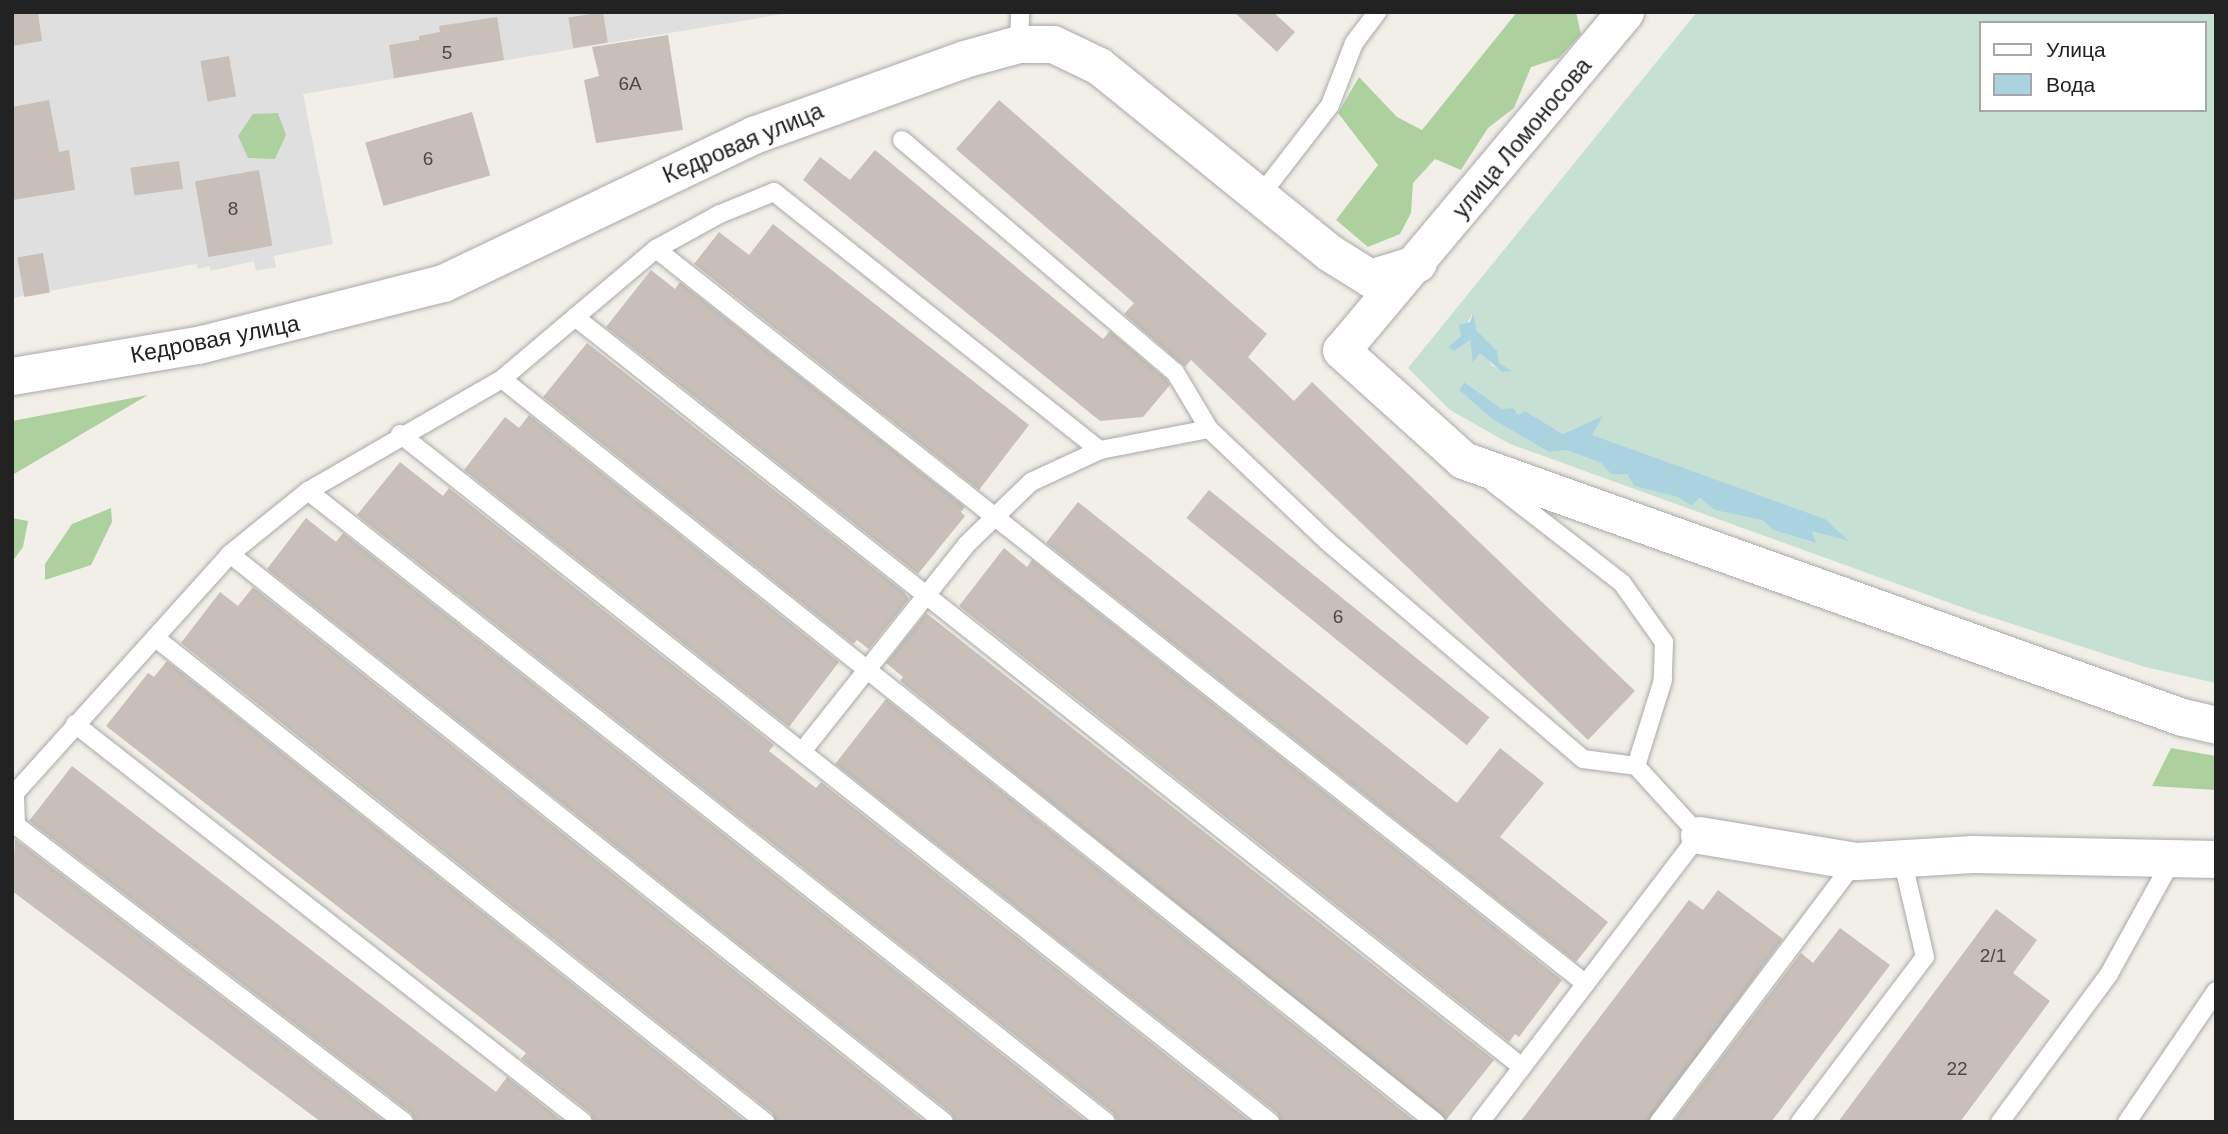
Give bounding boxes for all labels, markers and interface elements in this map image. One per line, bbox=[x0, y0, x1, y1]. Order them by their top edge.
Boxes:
legend bbox=[1980, 21, 2207, 112]
text: Улица bbox=[2046, 38, 2106, 61]
house number: 5 bbox=[442, 42, 452, 64]
street label: улица Ломоносова bbox=[1447, 52, 1597, 224]
house number: 6А bbox=[618, 73, 642, 95]
text: Вода bbox=[2046, 73, 2095, 96]
street label: Кедровая улица bbox=[659, 97, 827, 189]
house number: 6 bbox=[423, 148, 433, 170]
house number: 8 bbox=[228, 198, 238, 220]
street label: Кедровая улица bbox=[128, 309, 302, 369]
house number: 6 bbox=[1333, 606, 1343, 628]
house number: 2/1 bbox=[1980, 945, 2006, 967]
house number: 22 bbox=[1946, 1058, 1968, 1080]

